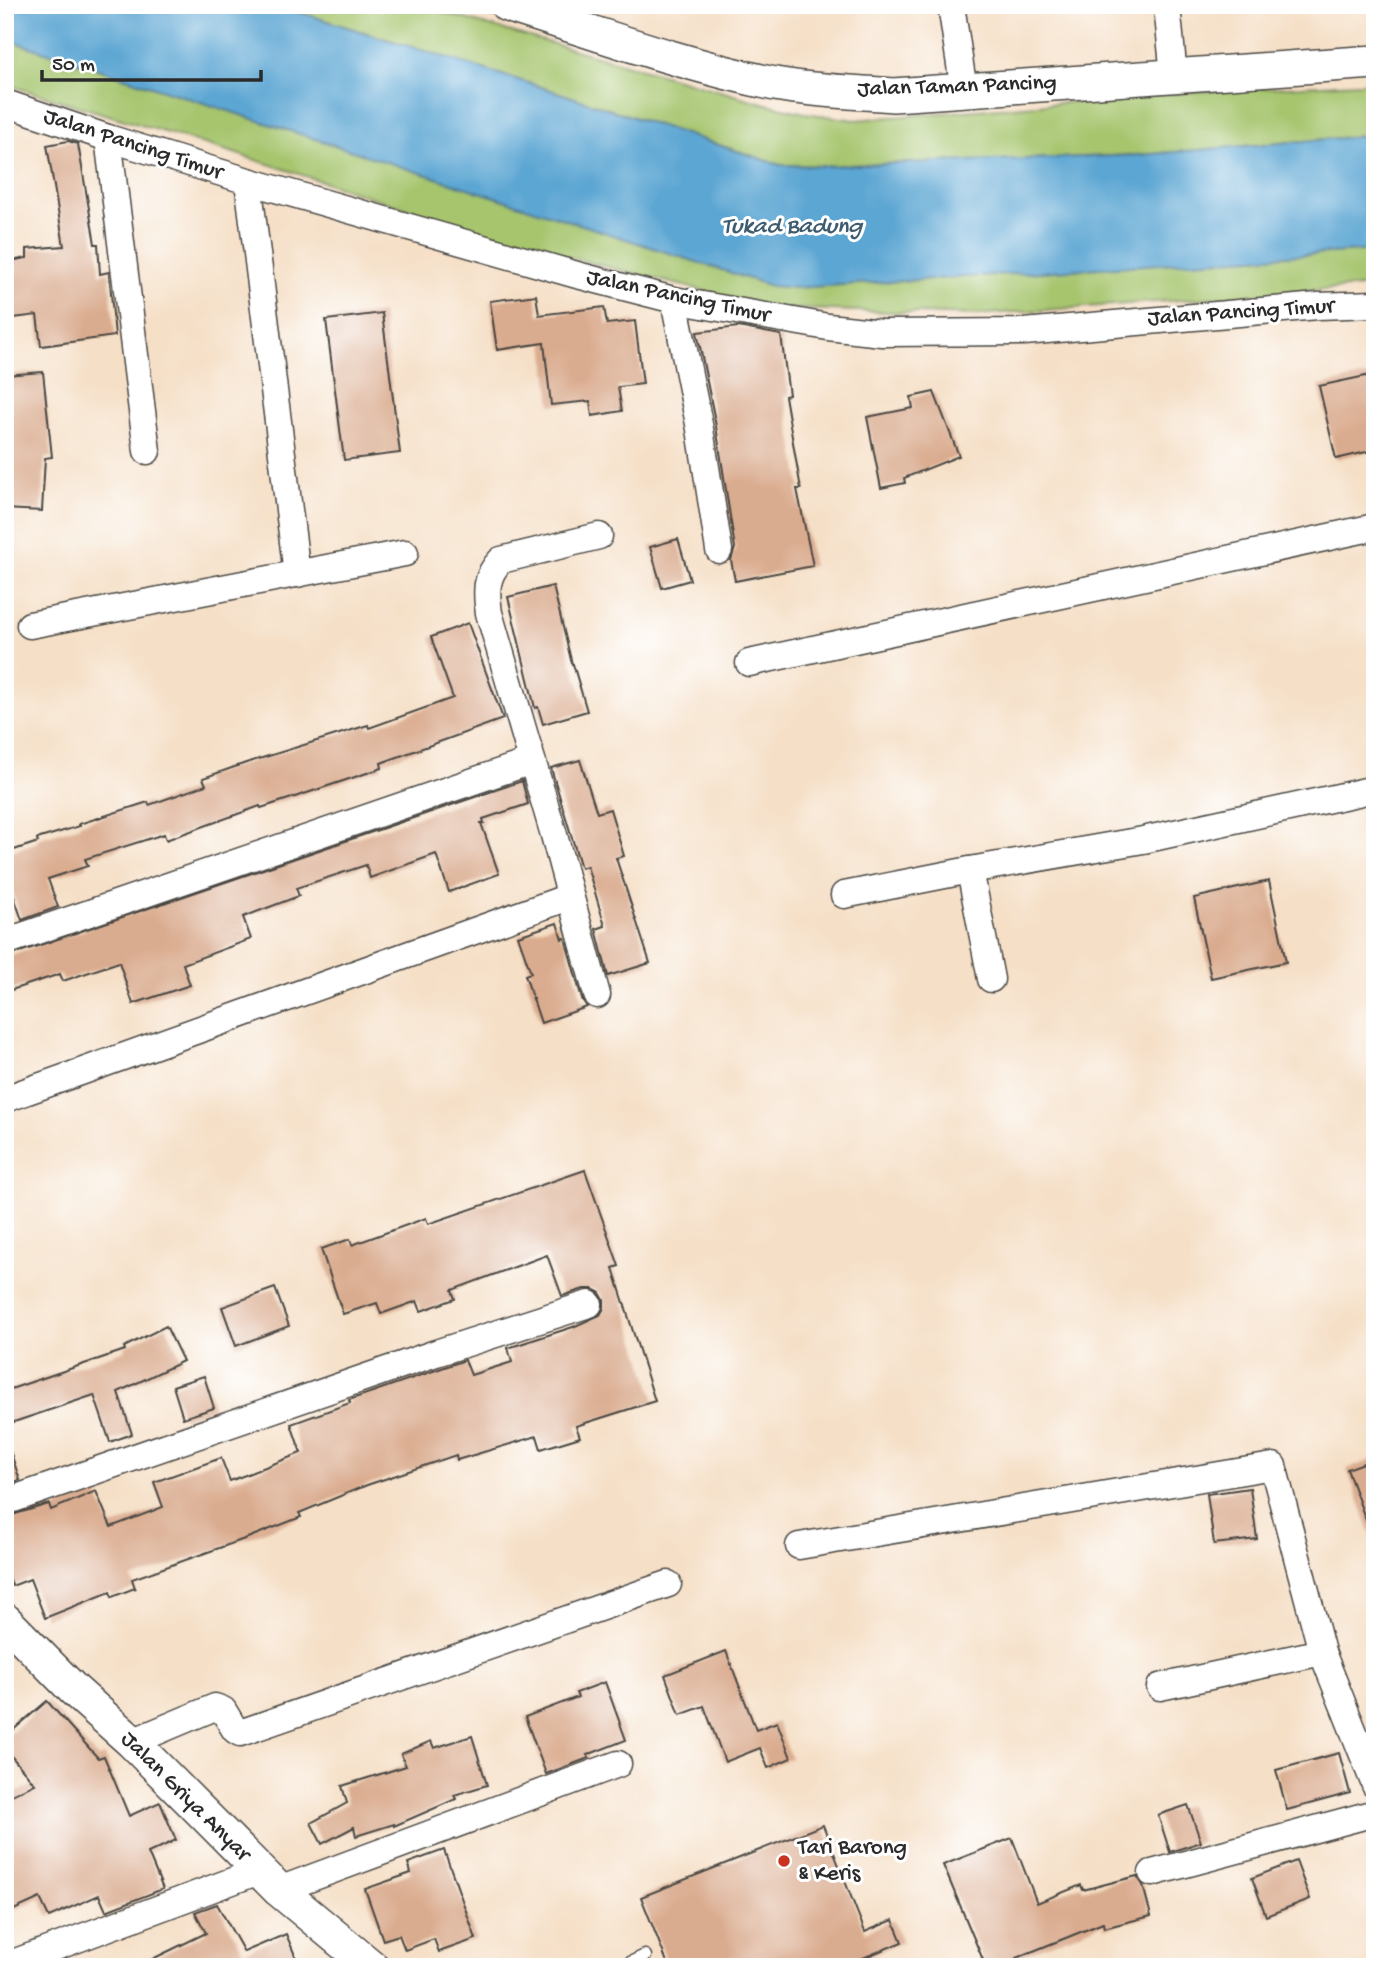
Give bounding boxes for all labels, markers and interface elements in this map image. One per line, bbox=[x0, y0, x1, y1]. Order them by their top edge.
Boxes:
scale bar bbox=[42, 38, 261, 82]
text: 50 m bbox=[52, 54, 95, 79]
street label: Jalan Taman Pancing bbox=[857, 70, 1057, 104]
street label: Jalan Pancing Timur bbox=[40, 103, 228, 187]
water label: Tukad Badung bbox=[722, 213, 863, 242]
street label: Jalan Pancing Timur bbox=[584, 264, 774, 330]
street label: Jalan Pancing Timur bbox=[1147, 293, 1337, 333]
street label: Jalan Griya Anyar bbox=[114, 1726, 257, 1869]
place label: Tari Barong & Keris bbox=[796, 1835, 907, 1888]
marker: Tari Barong & Keris bbox=[776, 1853, 792, 1869]

